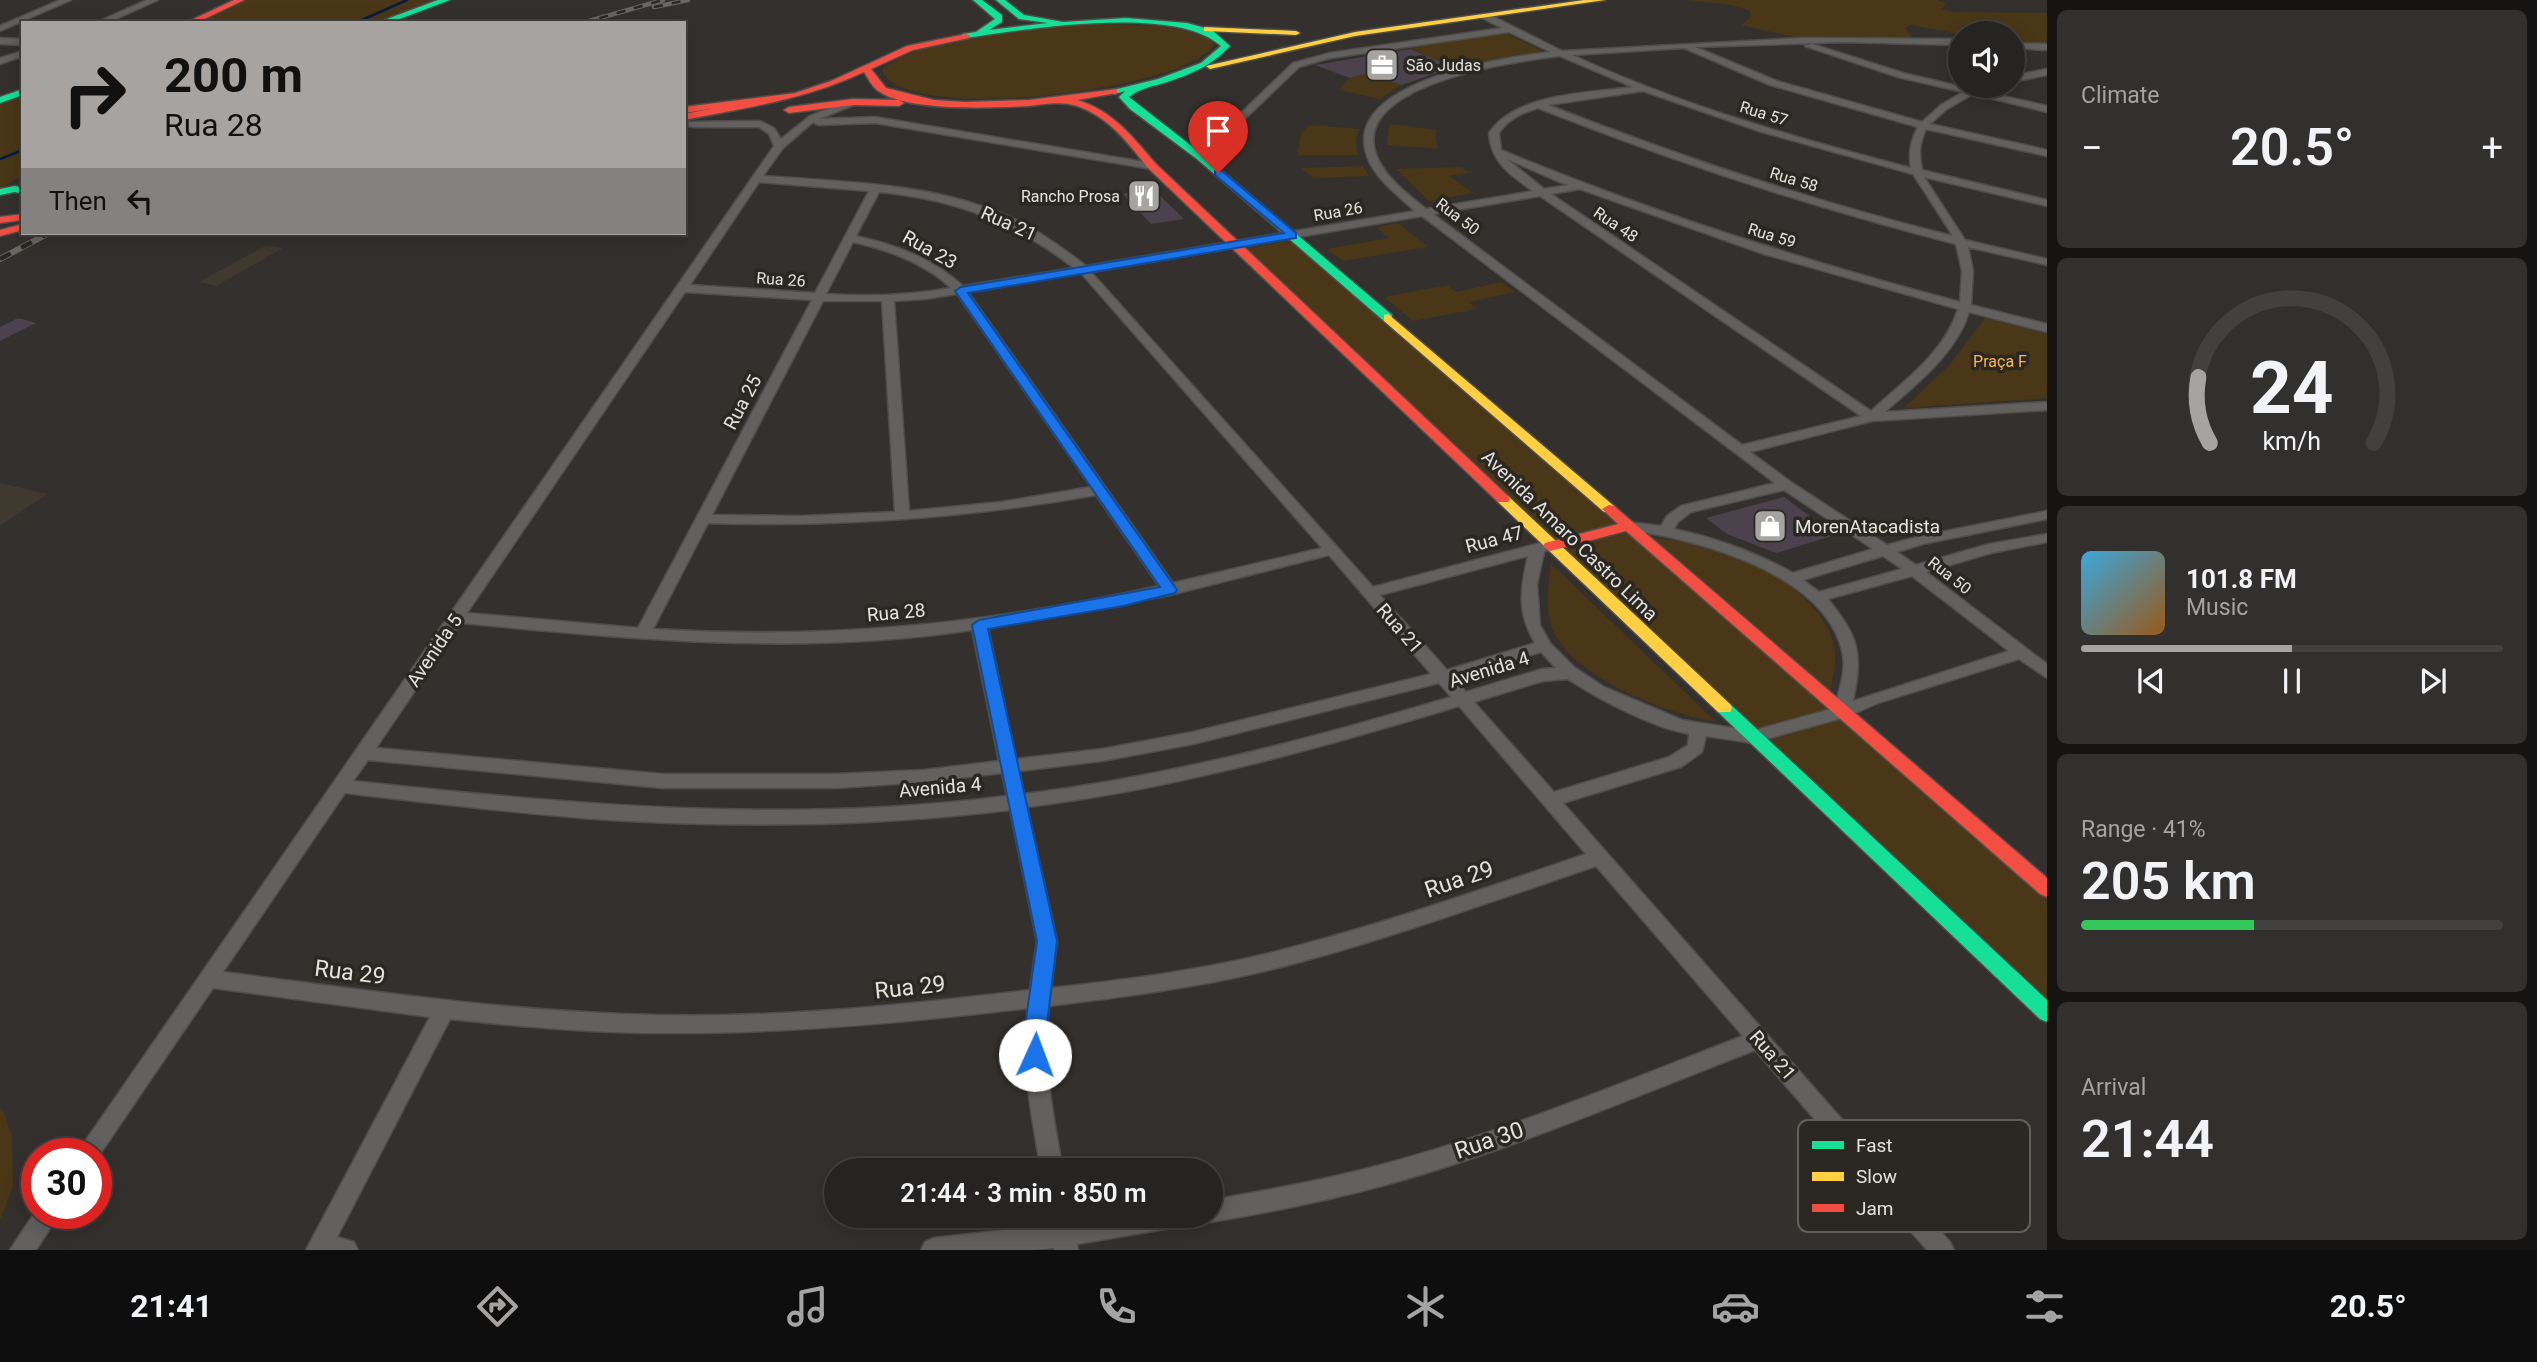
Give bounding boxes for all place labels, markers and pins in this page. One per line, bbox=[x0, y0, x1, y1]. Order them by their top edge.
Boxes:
office icon: São Judas bbox=[1363, 46, 1401, 84]
place label: São Judas bbox=[1406, 56, 1481, 75]
pin bbox=[1188, 101, 1248, 173]
restaurant icon: Rancho Prosa bbox=[1125, 177, 1163, 215]
place label: Rancho Prosa bbox=[1021, 187, 1120, 206]
shop icon: MorenAtacadista bbox=[1751, 507, 1789, 545]
place label: MorenAtacadista bbox=[1795, 515, 1940, 538]

